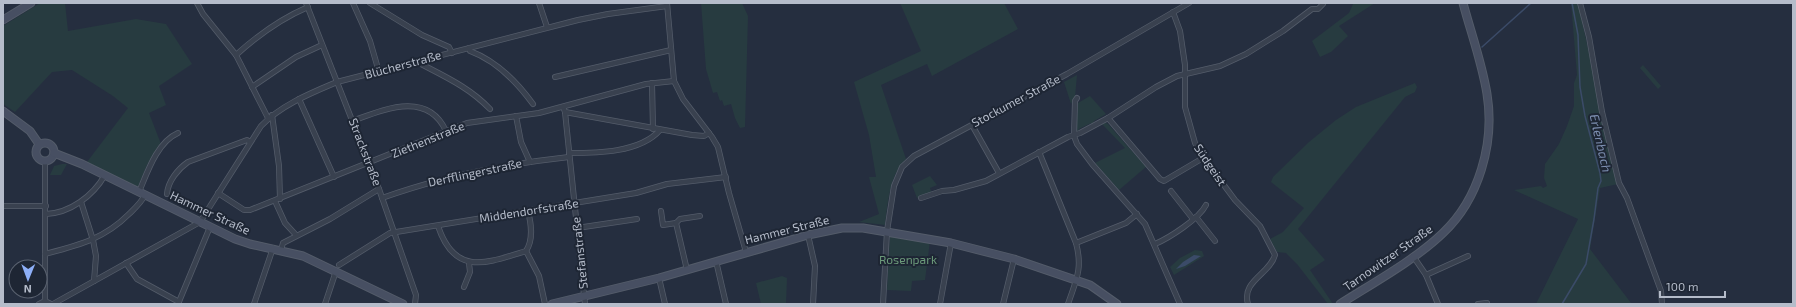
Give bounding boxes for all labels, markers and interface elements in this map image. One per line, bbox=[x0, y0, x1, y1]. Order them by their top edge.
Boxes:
street label: Blücherstraße bbox=[363, 47, 442, 81]
street label: Stockumer Straße bbox=[969, 71, 1062, 129]
water label: Erlenbach bbox=[1587, 112, 1615, 174]
street label: Strackstraße bbox=[347, 116, 385, 187]
street label: Ziethenstraße bbox=[389, 118, 466, 160]
street label: Südgeist bbox=[1192, 141, 1230, 188]
street label: Derfflingerstraße bbox=[427, 155, 523, 189]
street label: Hammer Straße bbox=[168, 187, 253, 237]
street label: Middendorfstraße bbox=[478, 195, 580, 225]
street label: Hammer Straße bbox=[743, 212, 830, 246]
street label: Stefanstraße bbox=[568, 216, 590, 290]
street label: Tarnowitzer Straße bbox=[1340, 221, 1435, 293]
park label: Rosenpark bbox=[879, 252, 937, 266]
north arrow bbox=[8, 259, 48, 299]
scale bar bbox=[1660, 273, 1725, 299]
text: 100 m bbox=[1666, 279, 1698, 293]
text: N bbox=[24, 283, 32, 296]

